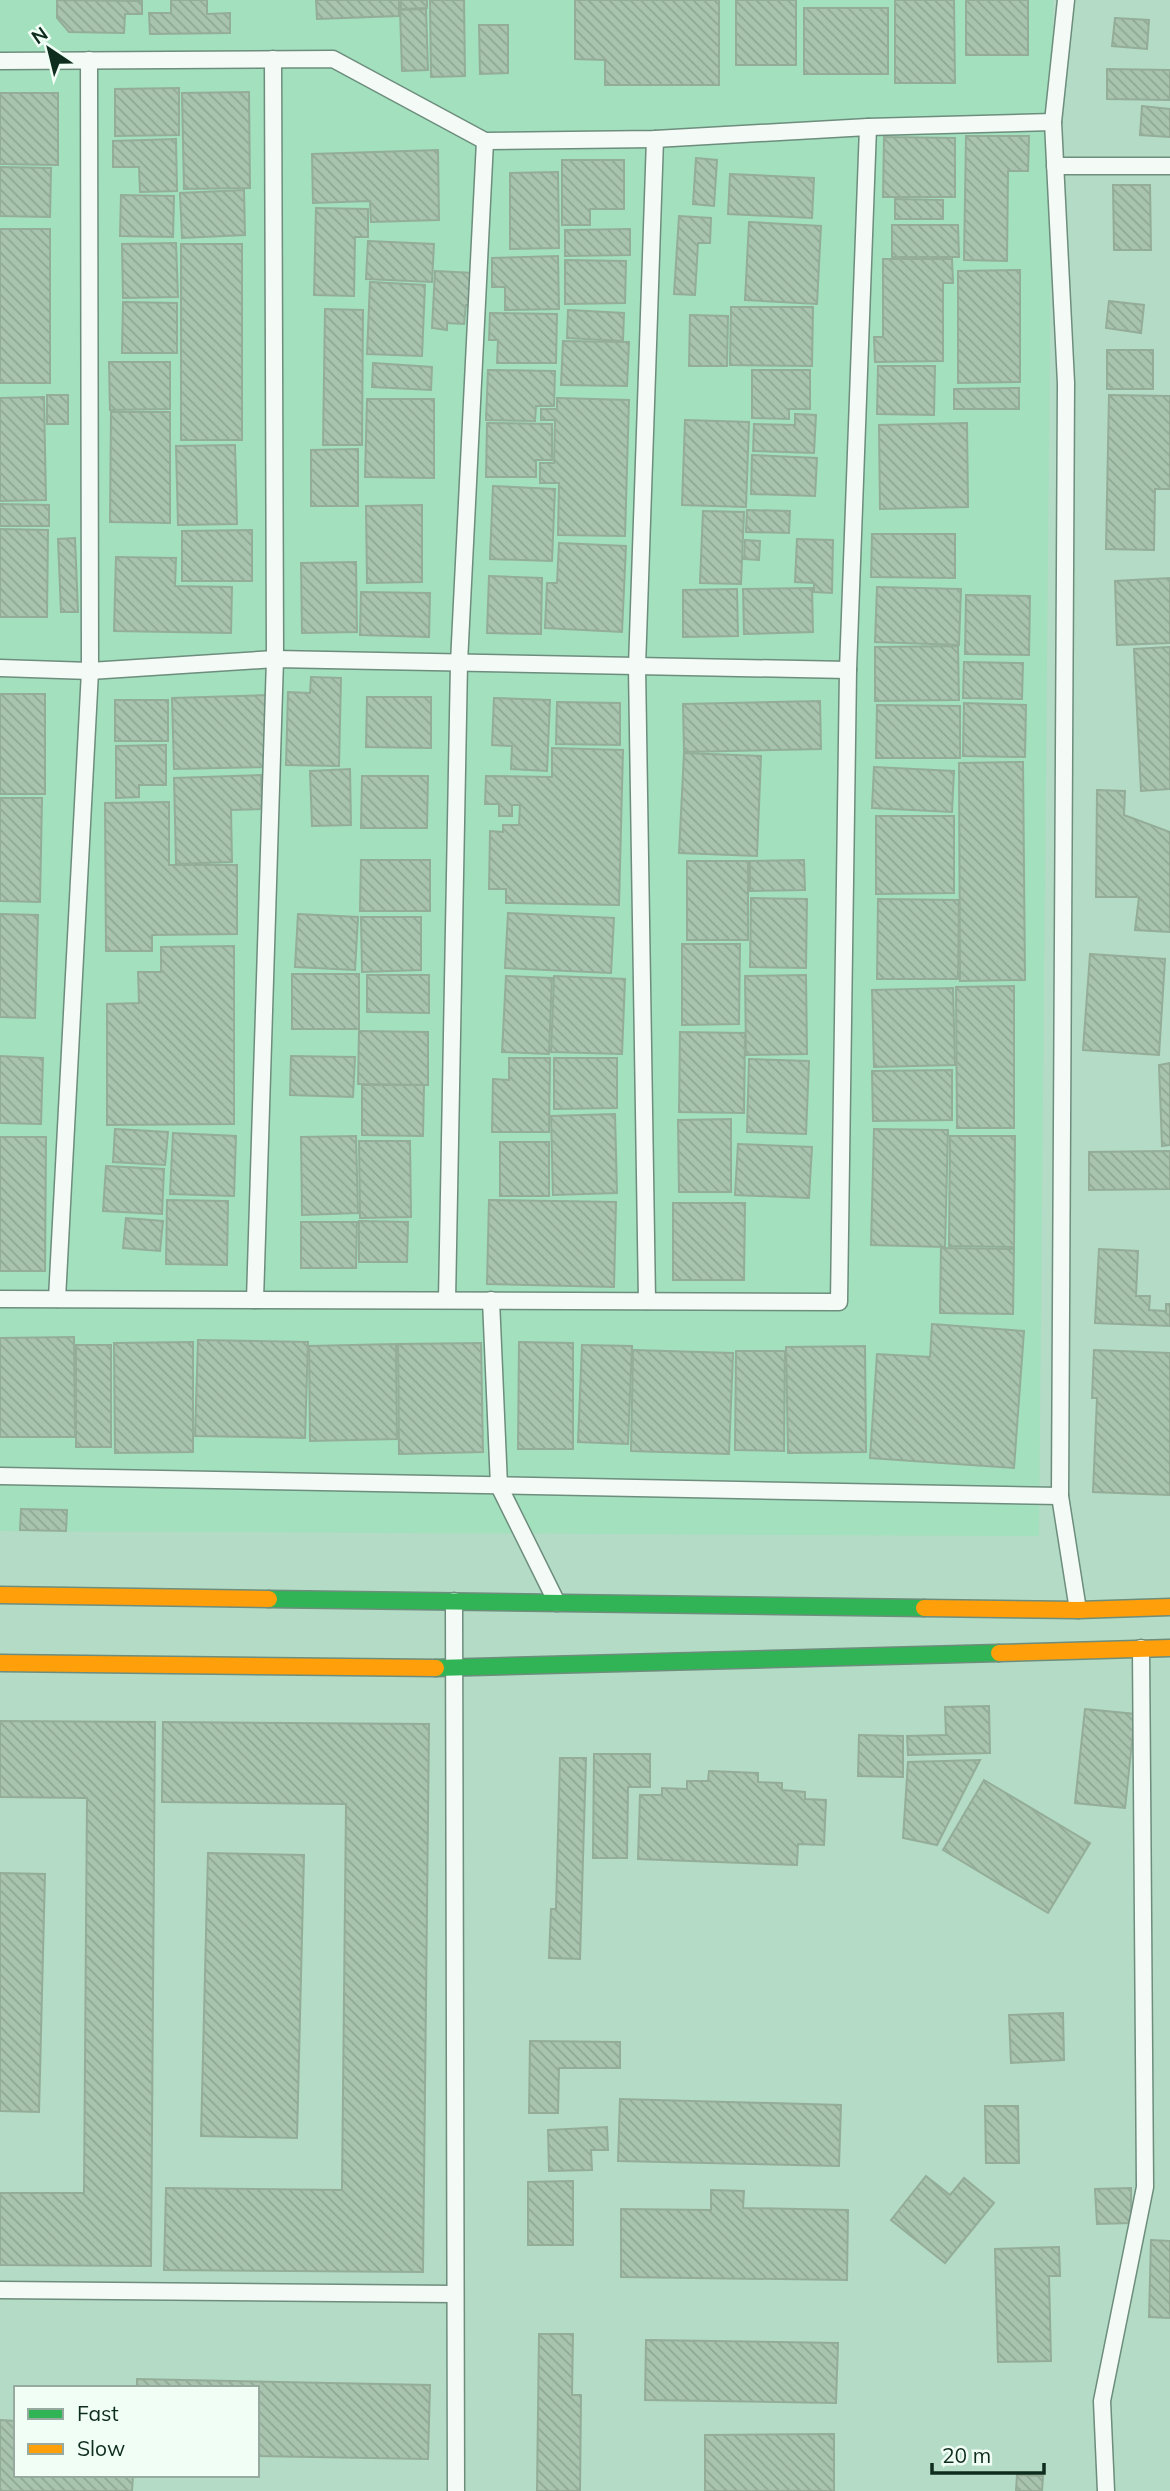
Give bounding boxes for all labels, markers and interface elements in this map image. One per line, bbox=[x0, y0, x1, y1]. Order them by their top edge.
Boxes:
north arrow bbox=[14, 14, 84, 84]
text: N bbox=[26, 21, 52, 49]
legend bbox=[14, 2386, 259, 2477]
text: Fast bbox=[77, 2400, 119, 2426]
scale bar bbox=[932, 2432, 1044, 2476]
text: Slow bbox=[77, 2435, 125, 2461]
text: 20 m bbox=[942, 2442, 991, 2468]

